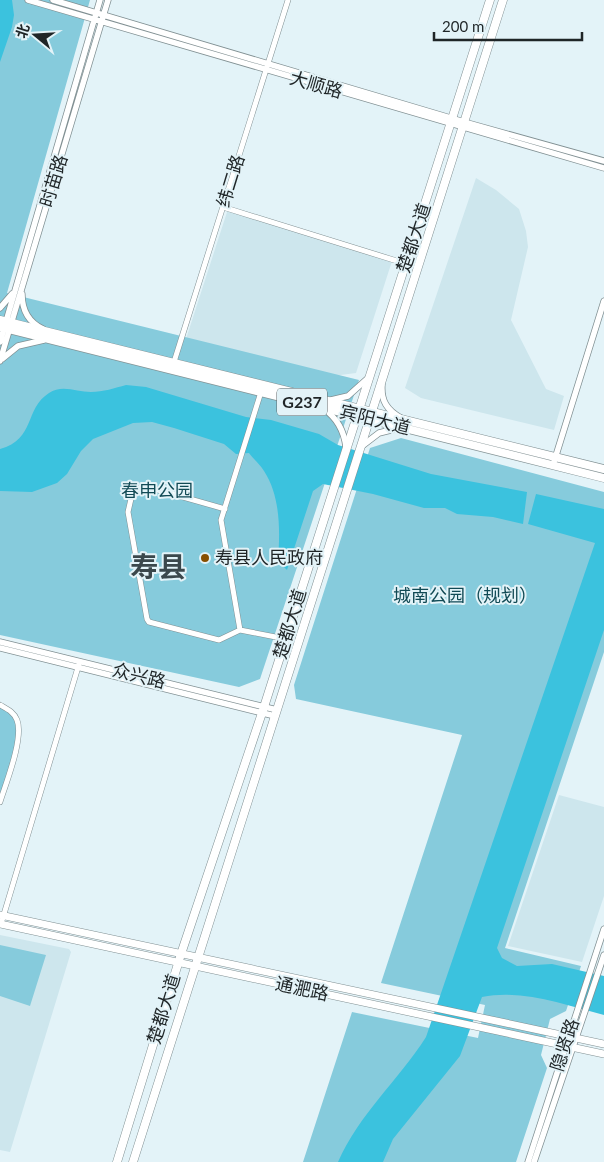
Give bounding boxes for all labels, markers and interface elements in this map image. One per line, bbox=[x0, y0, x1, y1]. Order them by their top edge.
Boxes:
north arrow bbox=[10, 10, 60, 60]
scale bar bbox=[434, 10, 582, 42]
text: 200 m bbox=[442, 17, 484, 35]
text: 北 bbox=[12, 22, 32, 40]
street label: 大顺路 bbox=[287, 66, 345, 102]
street label: 时苗路 bbox=[35, 152, 71, 210]
street label: 纬二路 bbox=[212, 152, 248, 210]
street label: 楚都大道 bbox=[391, 200, 435, 275]
road number: G237 bbox=[277, 388, 327, 416]
street label: 宾阳大道 bbox=[338, 400, 413, 438]
park label: 春申公园 bbox=[121, 479, 193, 501]
place label: 寿县人民政府 bbox=[215, 546, 323, 568]
district label: 寿县 bbox=[130, 549, 186, 583]
marker: 寿县人民政府 bbox=[199, 552, 211, 564]
park label: 城南公园（规划） bbox=[393, 584, 537, 606]
street label: 楚都大道 bbox=[268, 586, 310, 661]
street label: 众兴路 bbox=[110, 658, 168, 692]
street label: 楚都大道 bbox=[142, 971, 184, 1046]
street label: 通淝路 bbox=[274, 972, 331, 1004]
street label: 隐贤路 bbox=[545, 1016, 583, 1074]

